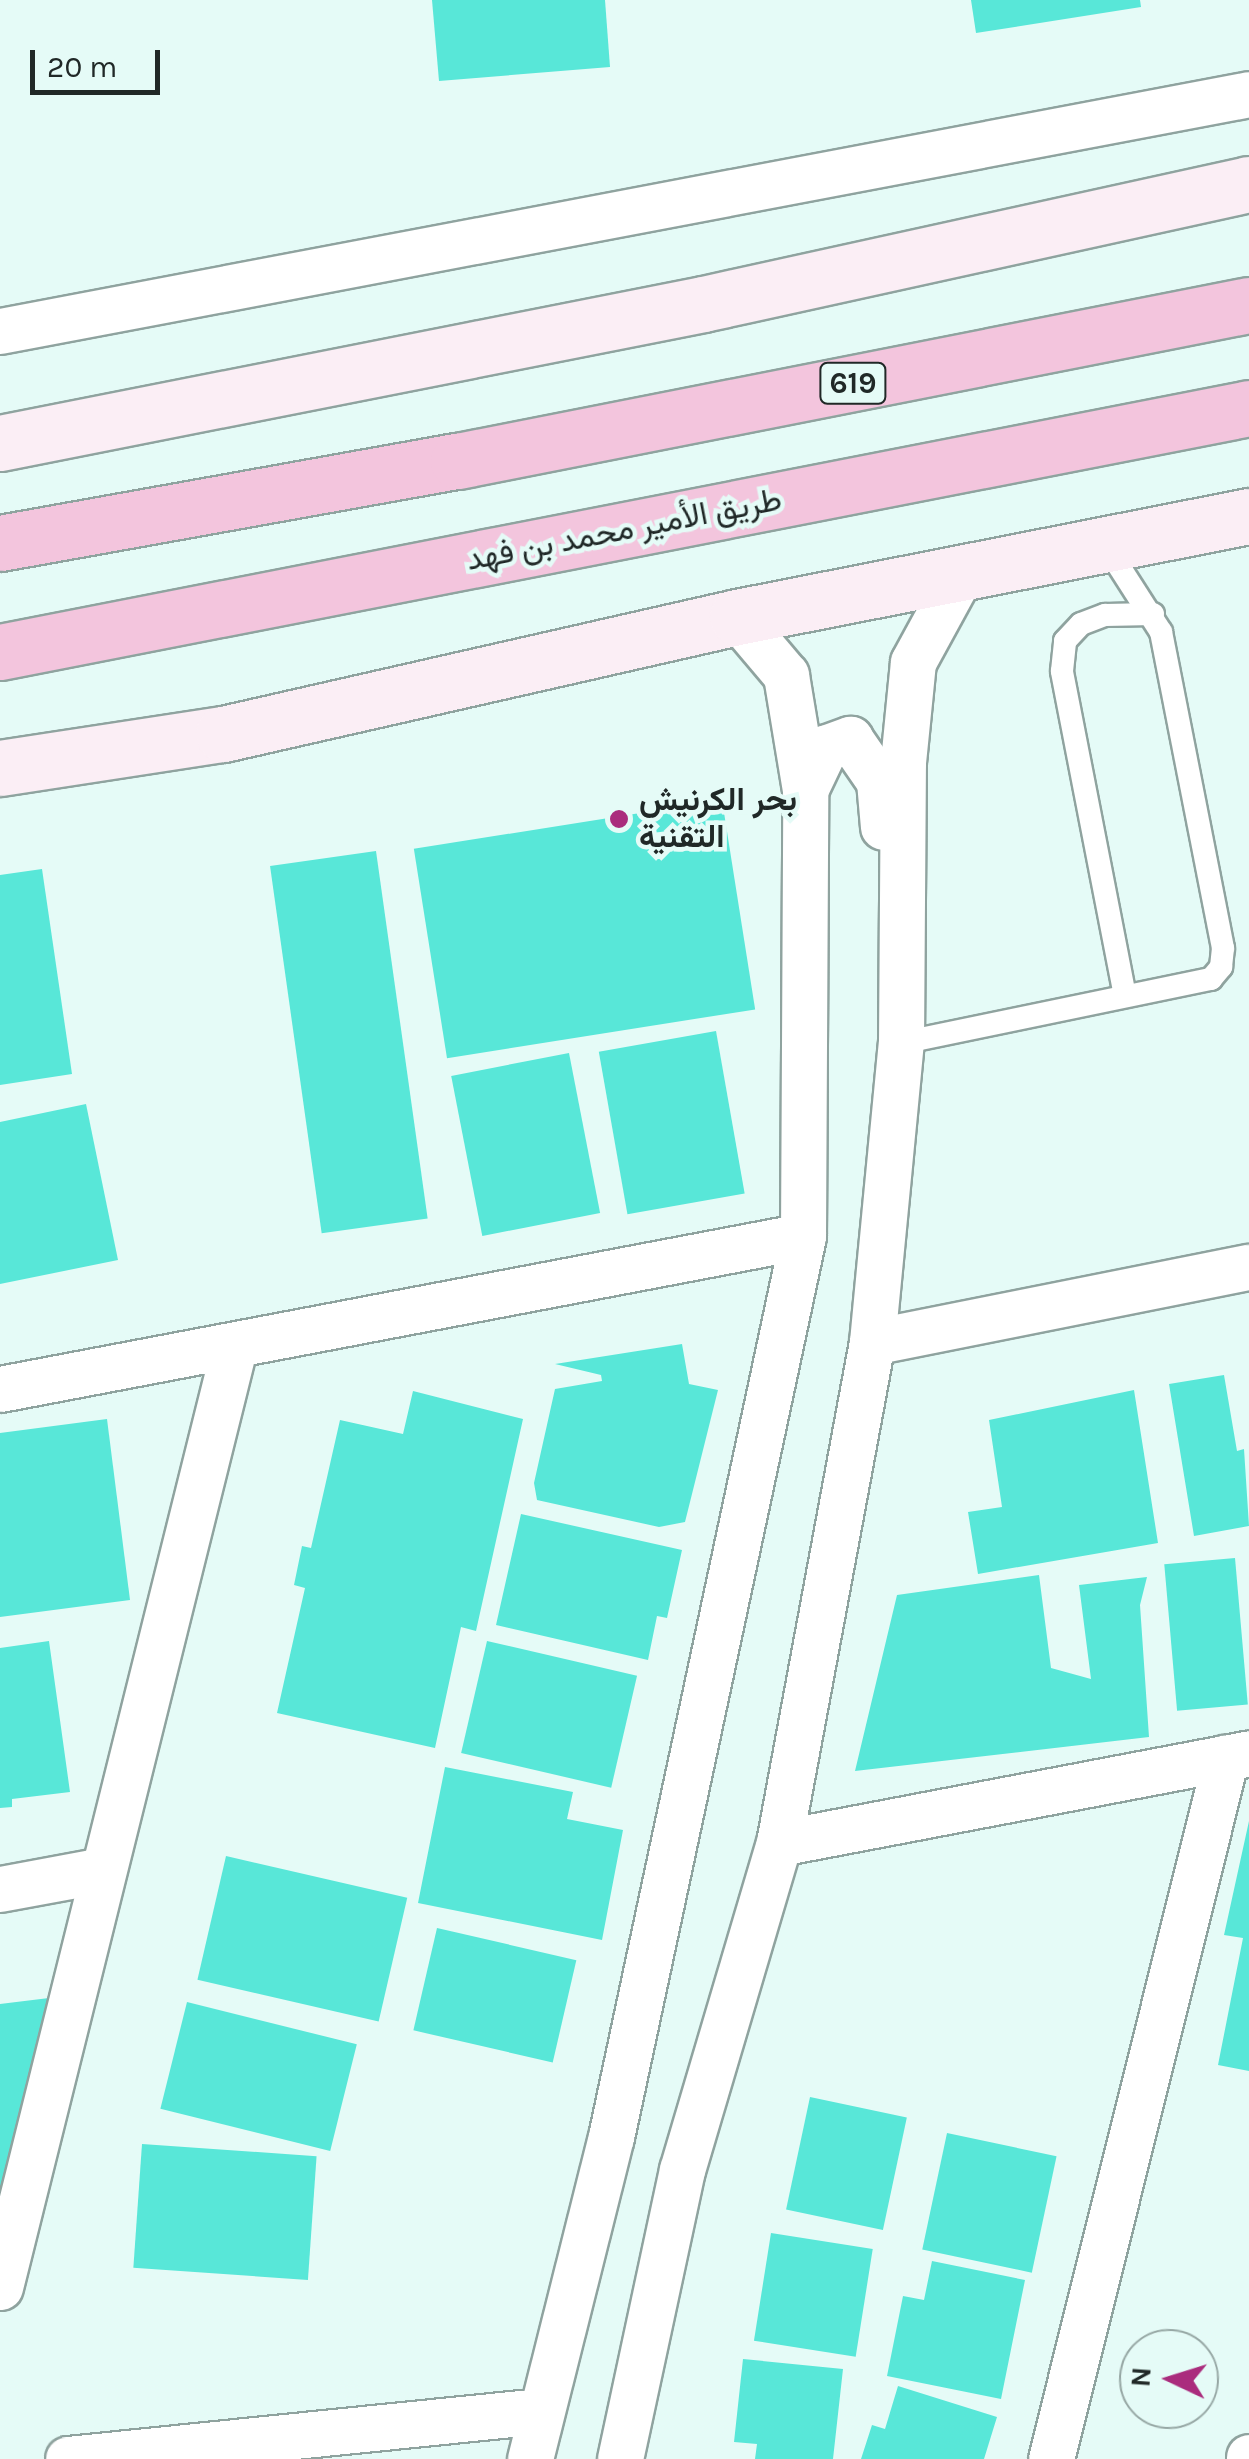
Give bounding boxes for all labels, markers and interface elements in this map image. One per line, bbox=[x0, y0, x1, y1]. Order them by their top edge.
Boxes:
scale bar bbox=[35, 30, 165, 92]
text: 20 m bbox=[47, 49, 117, 85]
road number: 619 bbox=[818, 358, 888, 408]
street label: طريق الأمير محمد بن فهد bbox=[463, 481, 785, 579]
place label: بحر الكرنيش التقنية bbox=[639, 782, 797, 857]
marker: بحر الكرنيش التقنية bbox=[608, 808, 630, 830]
north arrow bbox=[1119, 2329, 1219, 2429]
text: N bbox=[1123, 2366, 1158, 2388]

